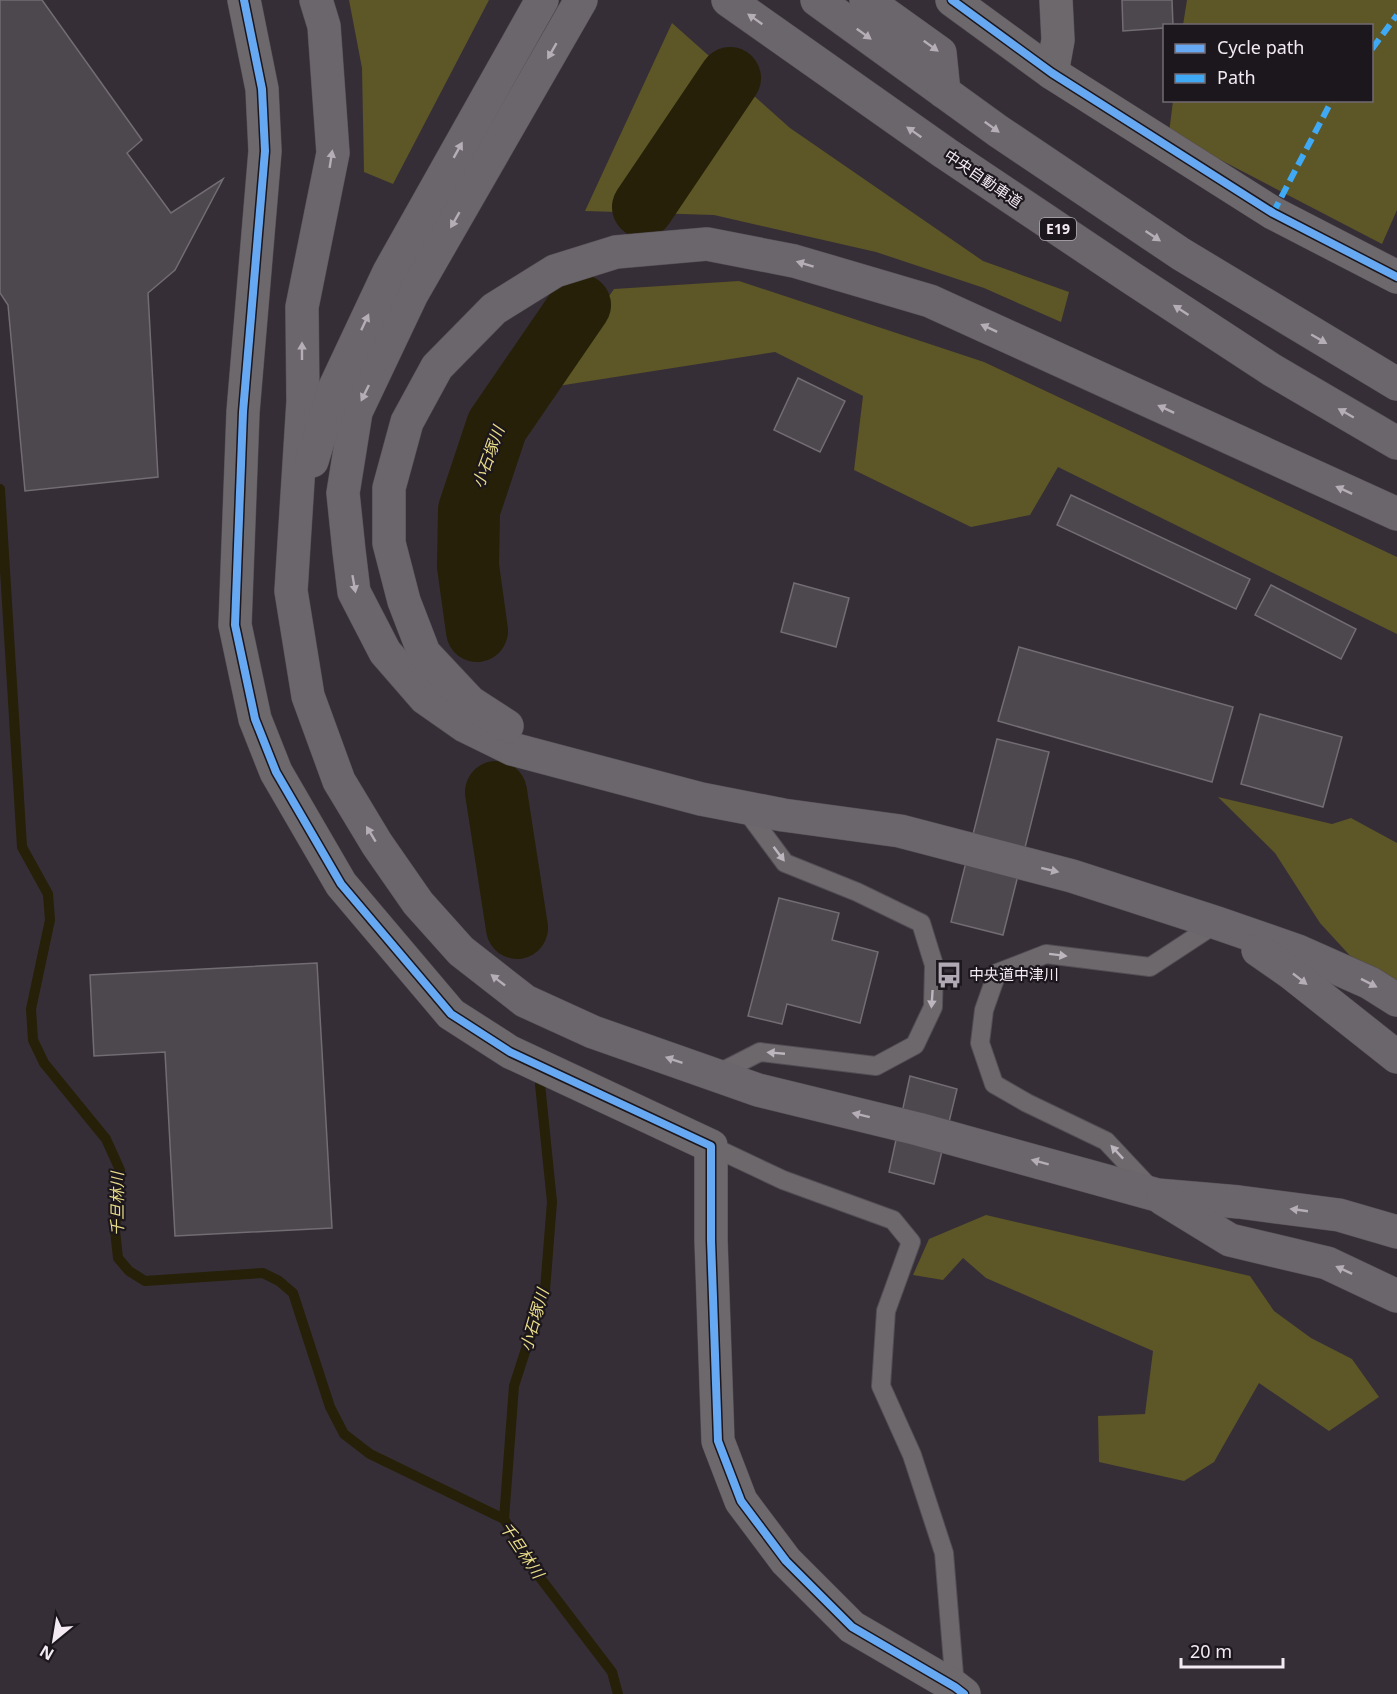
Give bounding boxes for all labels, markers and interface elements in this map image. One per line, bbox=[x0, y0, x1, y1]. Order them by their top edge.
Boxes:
one-way arrow bbox=[748, 13, 764, 25]
legend bbox=[1163, 24, 1373, 102]
one-way arrow bbox=[856, 28, 872, 40]
text: Cycle path bbox=[1217, 35, 1304, 59]
one-way arrow bbox=[923, 40, 938, 52]
one-way arrow bbox=[546, 43, 557, 59]
text: Path bbox=[1217, 65, 1256, 89]
one-way arrow bbox=[983, 121, 999, 133]
one-way arrow bbox=[907, 126, 922, 138]
one-way arrow bbox=[452, 142, 463, 158]
street label: 中央自動車道 bbox=[941, 145, 1026, 212]
one-way arrow bbox=[327, 150, 336, 169]
one-way arrow bbox=[450, 212, 460, 229]
road number: E19 bbox=[1040, 218, 1076, 240]
one-way arrow bbox=[1145, 230, 1161, 241]
one-way arrow bbox=[796, 259, 814, 268]
one-way arrow bbox=[1173, 305, 1189, 316]
one-way arrow bbox=[361, 313, 370, 330]
one-way arrow bbox=[980, 323, 998, 332]
one-way arrow bbox=[1311, 333, 1327, 344]
one-way arrow bbox=[297, 342, 307, 361]
one-way arrow bbox=[360, 384, 370, 402]
one-way arrow bbox=[1157, 404, 1175, 414]
one-way arrow bbox=[1338, 408, 1354, 419]
water label: 小石塚川 bbox=[467, 421, 510, 491]
one-way arrow bbox=[1334, 485, 1352, 495]
one-way arrow bbox=[350, 575, 359, 594]
one-way arrow bbox=[366, 825, 376, 842]
one-way arrow bbox=[773, 846, 785, 862]
one-way arrow bbox=[1041, 866, 1059, 876]
one-way arrow bbox=[1048, 951, 1067, 960]
bus stop icon: 中央道中津川 bbox=[934, 960, 964, 990]
place label: 中央道中津川 bbox=[969, 964, 1059, 984]
one-way arrow bbox=[490, 973, 506, 986]
one-way arrow bbox=[1292, 973, 1308, 986]
one-way arrow bbox=[1360, 979, 1377, 988]
one-way arrow bbox=[928, 989, 937, 1008]
one-way arrow bbox=[766, 1048, 785, 1058]
one-way arrow bbox=[665, 1055, 683, 1065]
one-way arrow bbox=[852, 1109, 870, 1119]
one-way arrow bbox=[1110, 1146, 1124, 1160]
one-way arrow bbox=[1030, 1157, 1049, 1167]
water label: 千旦林川 bbox=[106, 1170, 128, 1236]
one-way arrow bbox=[1290, 1205, 1309, 1214]
one-way arrow bbox=[1336, 1266, 1353, 1275]
water label: 小石塚川 bbox=[515, 1284, 554, 1354]
water label: 千旦林川 bbox=[495, 1517, 550, 1584]
north arrow bbox=[24, 1610, 84, 1670]
scale bar bbox=[1181, 1631, 1283, 1669]
text: 20 m bbox=[1190, 1639, 1232, 1663]
text: N bbox=[35, 1640, 58, 1666]

